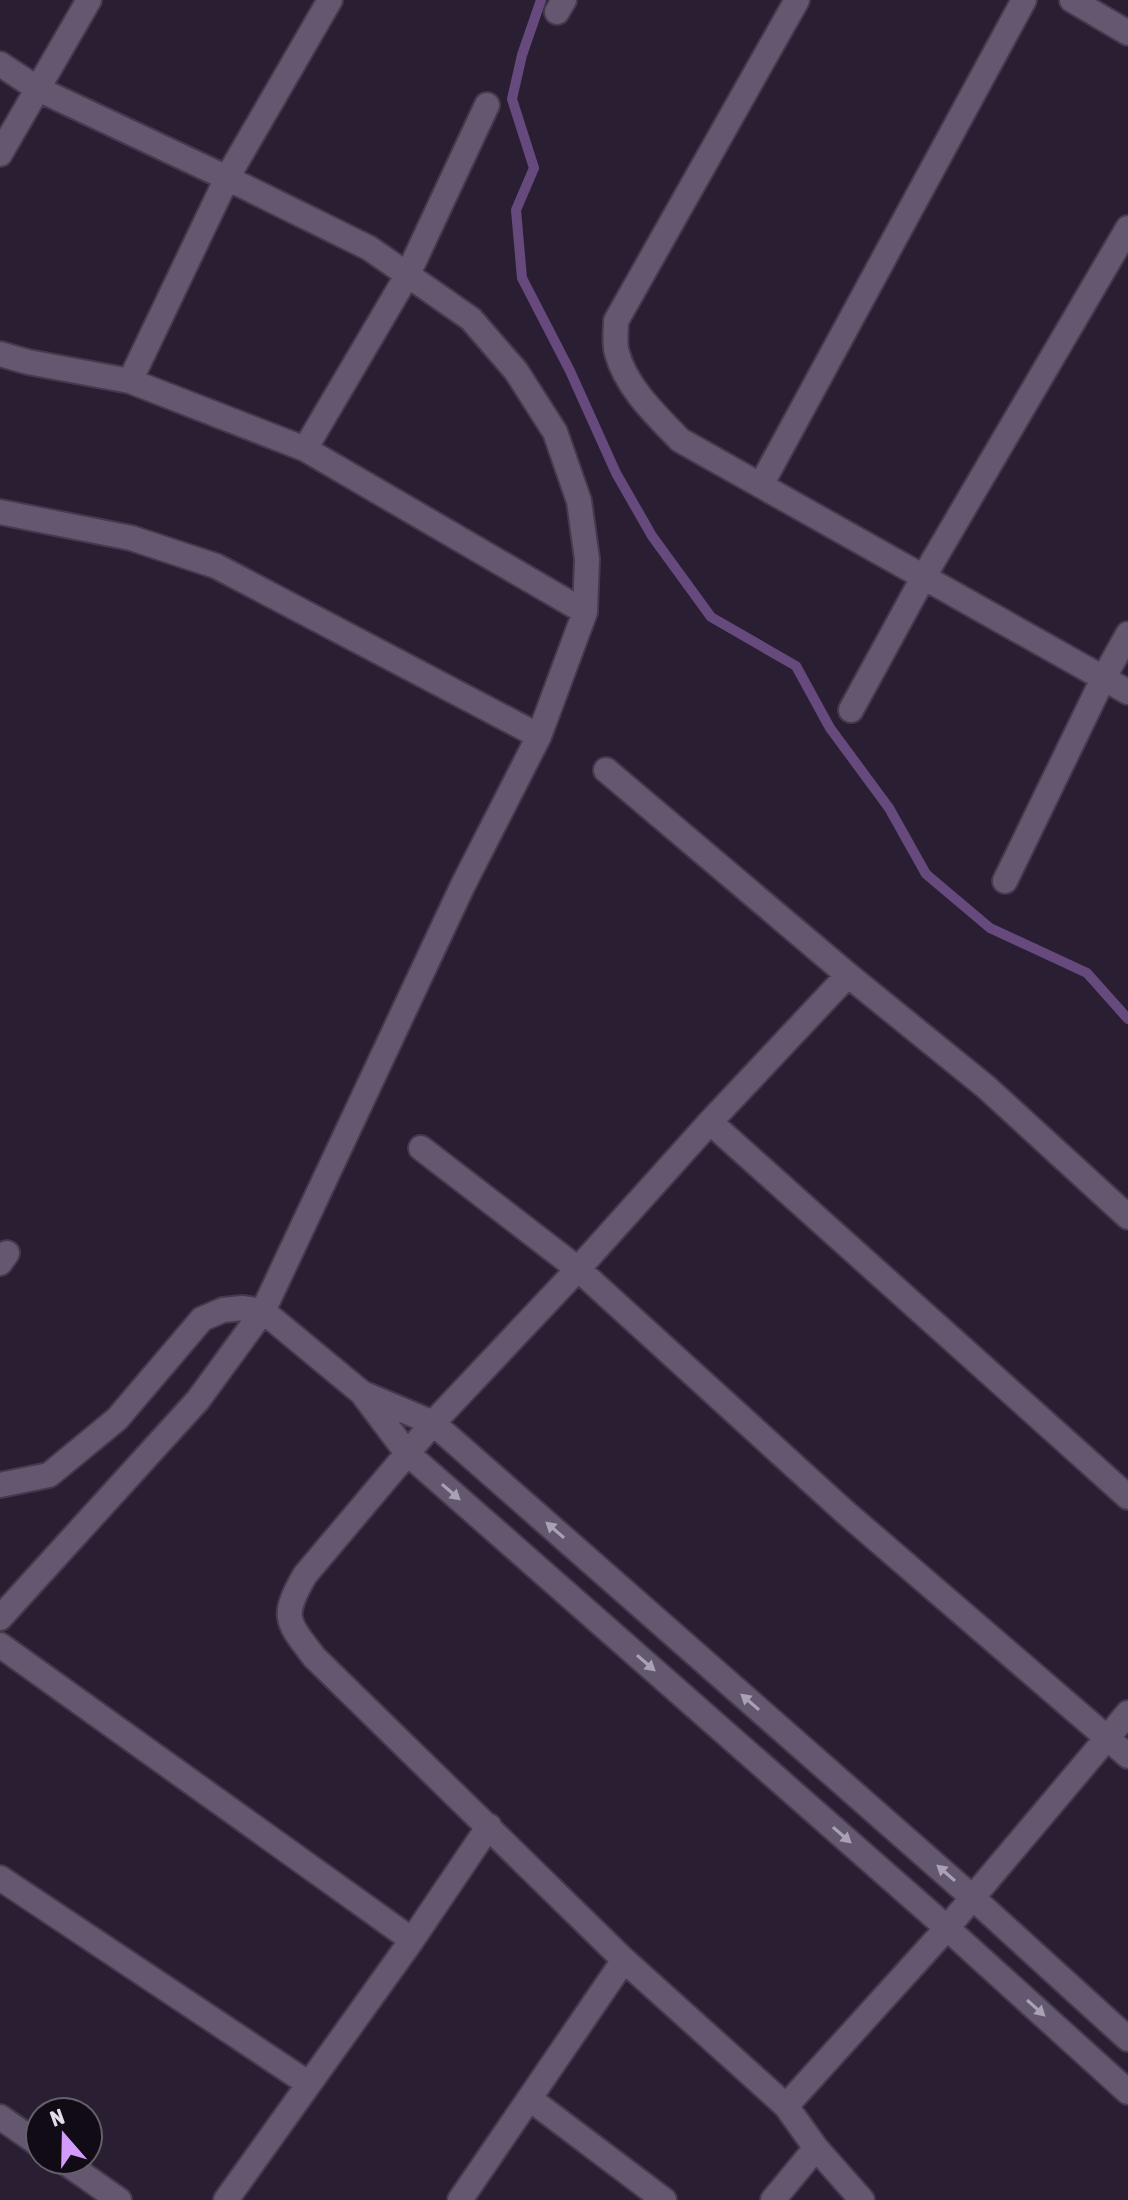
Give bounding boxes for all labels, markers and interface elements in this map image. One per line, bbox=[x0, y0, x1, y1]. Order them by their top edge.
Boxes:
one-way arrow bbox=[442, 1482, 461, 1500]
one-way arrow bbox=[546, 1522, 565, 1540]
one-way arrow bbox=[637, 1654, 656, 1672]
one-way arrow bbox=[741, 1694, 761, 1711]
one-way arrow bbox=[831, 1826, 851, 1843]
one-way arrow bbox=[936, 1865, 955, 1883]
one-way arrow bbox=[1025, 1999, 1045, 2016]
north arrow bbox=[24, 2096, 104, 2176]
text: N bbox=[47, 2103, 68, 2132]

